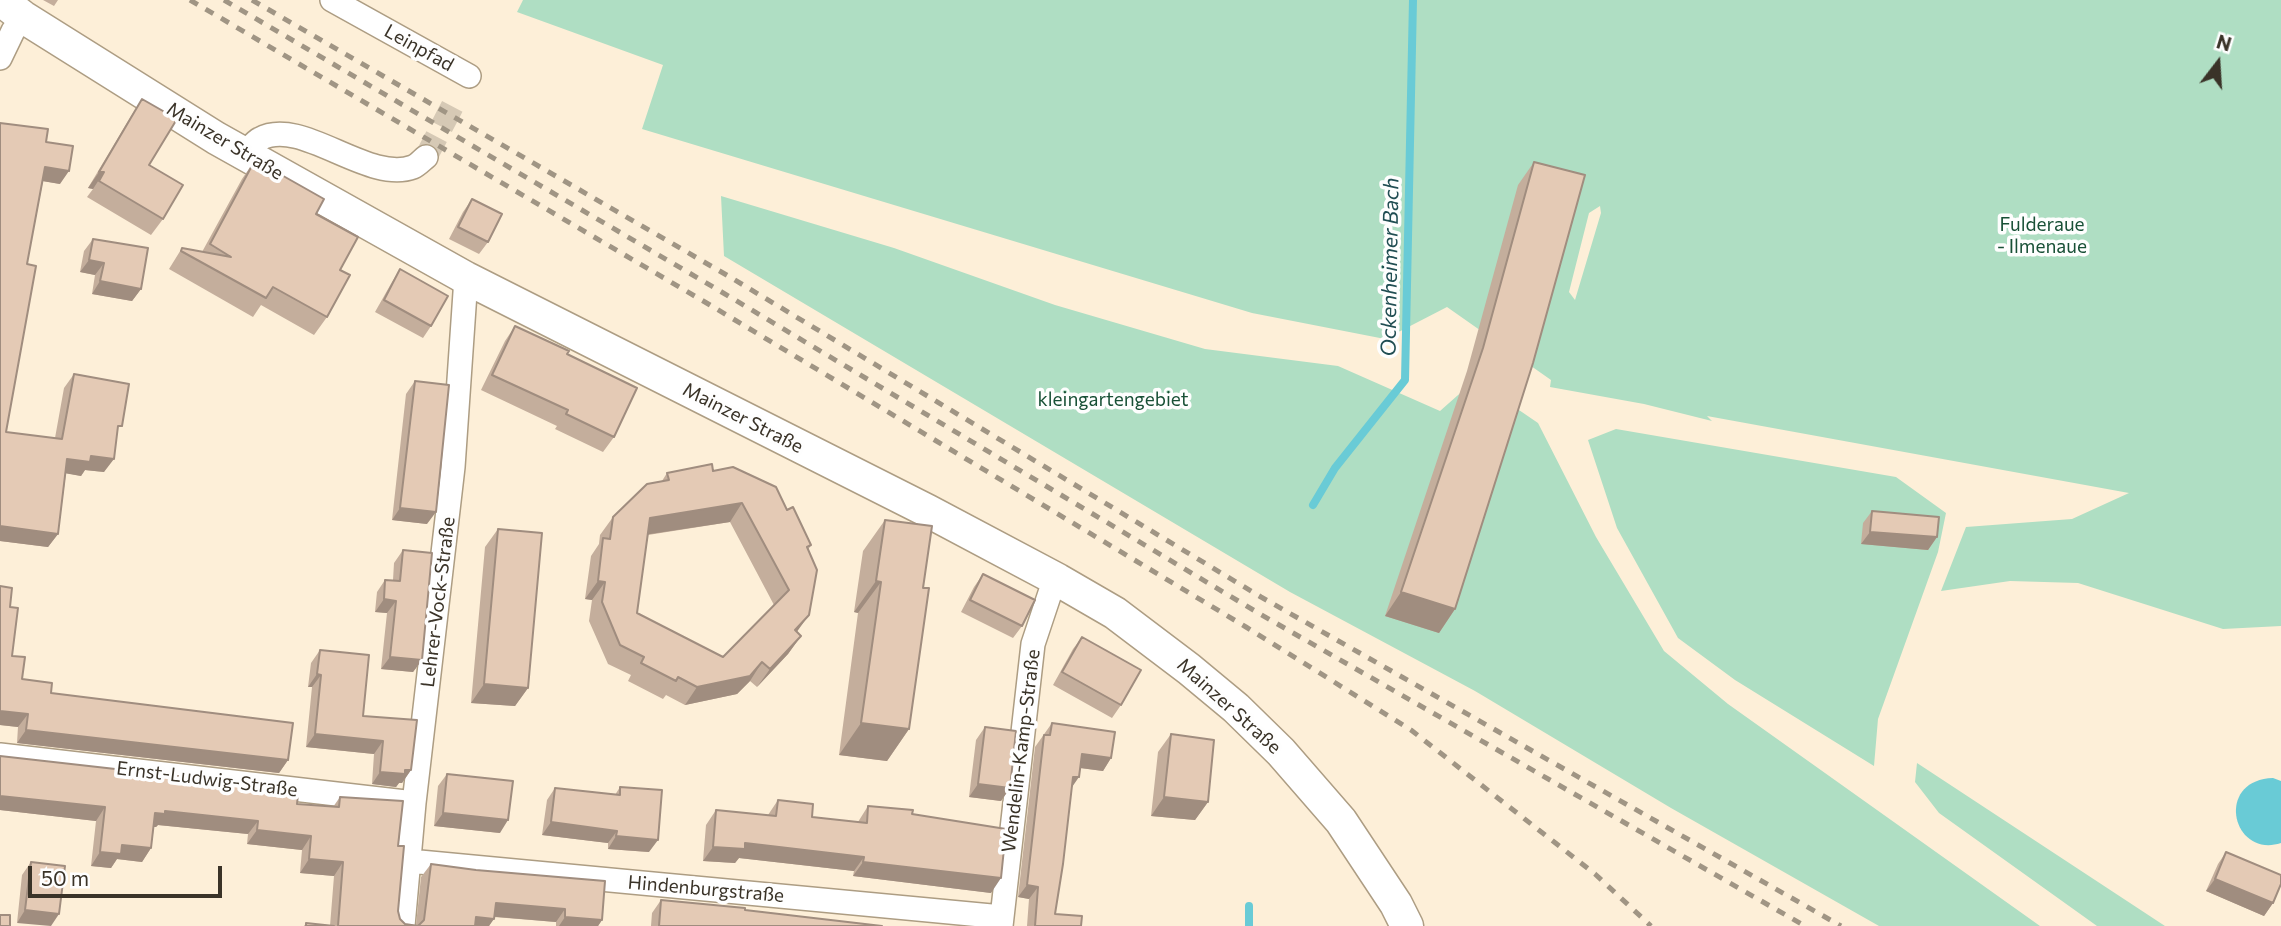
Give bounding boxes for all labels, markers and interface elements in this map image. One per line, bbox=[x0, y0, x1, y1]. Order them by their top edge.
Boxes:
street label: Leinpfad bbox=[380, 20, 458, 76]
north arrow bbox=[2183, 28, 2253, 98]
text: N bbox=[2214, 29, 2234, 56]
street label: Mainzer Straße bbox=[163, 97, 287, 185]
water label: Ockenheimer Bach bbox=[1376, 177, 1404, 357]
park label: Fulderaue - Ilmenaue bbox=[1997, 214, 2087, 258]
street label: Mainzer Straße bbox=[679, 378, 807, 458]
park label: kleingartengebiet bbox=[1037, 389, 1189, 411]
street label: Lehrer-Vock-Straße bbox=[416, 515, 460, 689]
street label: Wendelin-Kamp-Straße bbox=[997, 648, 1045, 854]
street label: Mainzer Straße bbox=[1172, 653, 1286, 759]
street label: Ernst-Ludwig-Straße bbox=[115, 757, 299, 801]
scale bar bbox=[32, 852, 226, 896]
text: 50 m bbox=[41, 865, 89, 890]
street label: Hindenburgstraße bbox=[627, 871, 785, 907]

